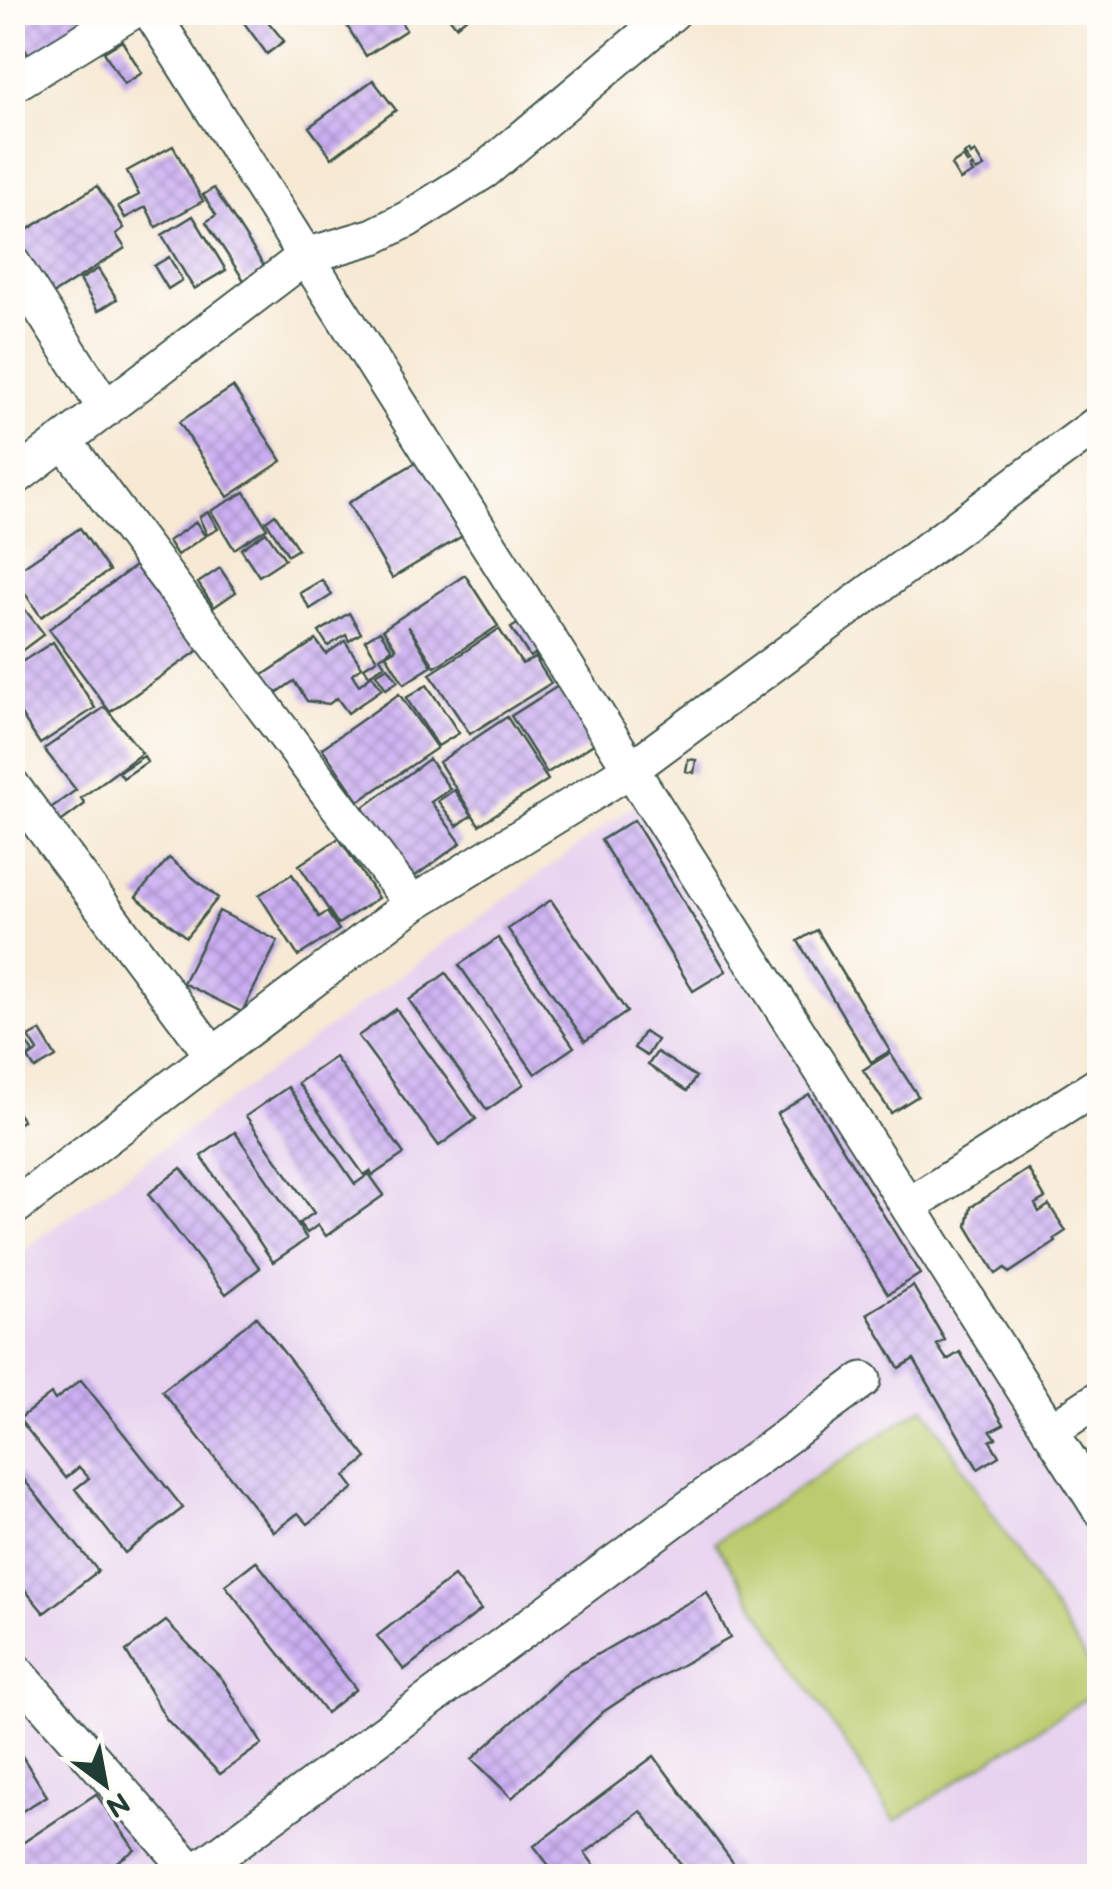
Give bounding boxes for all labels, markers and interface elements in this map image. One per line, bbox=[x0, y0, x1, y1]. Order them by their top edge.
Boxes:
north arrow bbox=[55, 1734, 155, 1834]
text: N bbox=[100, 1784, 135, 1823]

